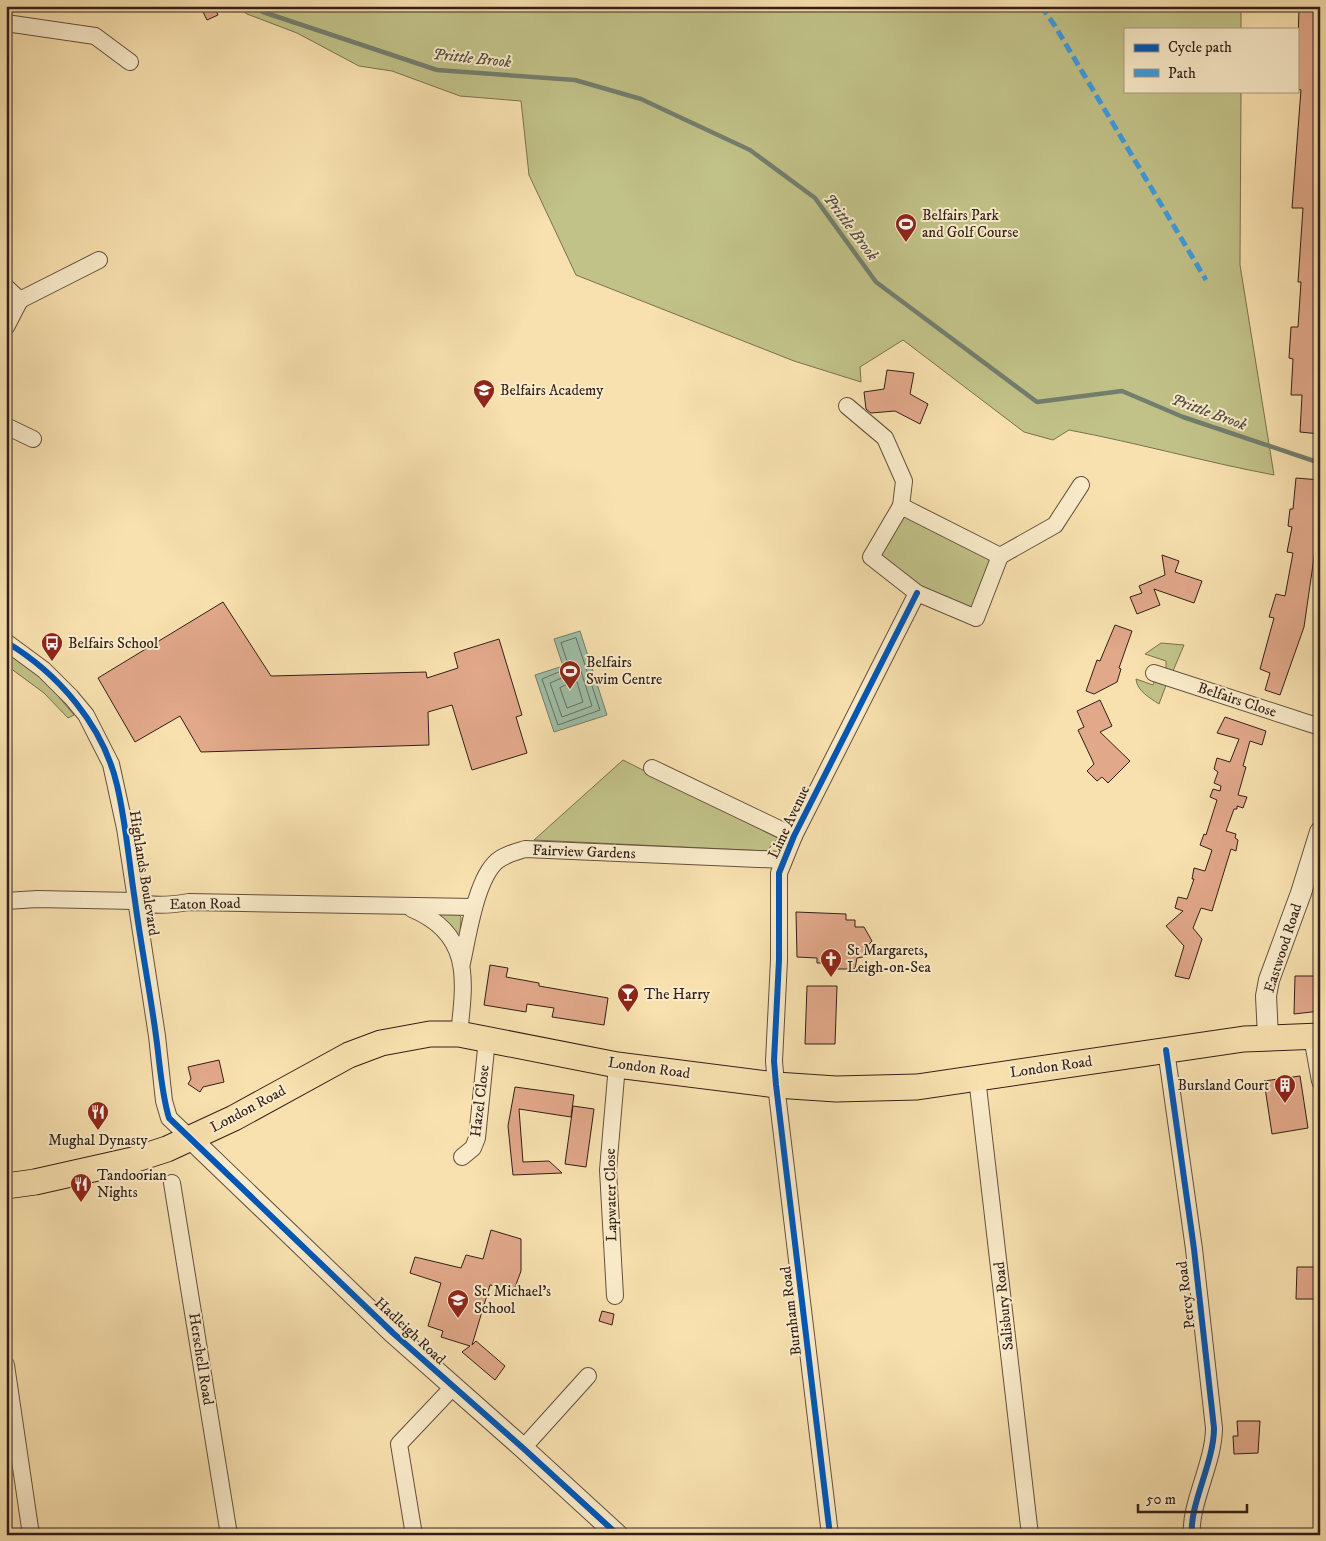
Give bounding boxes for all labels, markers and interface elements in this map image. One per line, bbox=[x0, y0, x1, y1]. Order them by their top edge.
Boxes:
legend bbox=[1124, 28, 1298, 92]
text: Cycle path bbox=[1168, 38, 1232, 57]
water label: Prittle Brook bbox=[432, 44, 513, 72]
text: Path bbox=[1168, 64, 1196, 83]
water label: Prittle Brook bbox=[819, 189, 883, 265]
place label: Belfairs Park and Golf Course bbox=[922, 206, 1018, 242]
sports icon: Belfairs Park and Golf Course bbox=[894, 212, 918, 243]
school or university icon: Belfairs Academy bbox=[472, 378, 496, 409]
place label: Belfairs Academy bbox=[500, 381, 604, 400]
water label: Prittle Brook bbox=[1168, 389, 1250, 435]
bus stop icon: Belfairs School bbox=[40, 631, 64, 662]
place label: Belfairs School bbox=[68, 634, 159, 653]
place label: Belfairs Swim Centre bbox=[586, 653, 662, 689]
sports icon: Belfairs Swim Centre bbox=[558, 659, 582, 690]
street label: Belfairs Close bbox=[1195, 678, 1279, 722]
street label: Lime Avenue bbox=[764, 782, 814, 862]
street label: Highlands Boulevard bbox=[125, 809, 163, 938]
street label: Fairview Gardens bbox=[532, 841, 636, 863]
street label: Eaton Road bbox=[169, 894, 241, 914]
street label: Eastwood Road bbox=[1260, 900, 1307, 995]
place label: St Margarets, Leigh-on-Sea bbox=[847, 941, 931, 977]
church icon: St Margarets, Leigh-on-Sea bbox=[819, 947, 843, 978]
bar icon: The Harry bbox=[616, 982, 640, 1013]
place label: The Harry bbox=[644, 985, 711, 1004]
street label: London Road bbox=[1009, 1052, 1094, 1082]
street label: London Road bbox=[607, 1053, 692, 1083]
street label: Hazel Close bbox=[466, 1064, 494, 1138]
building icon: Bursland Court bbox=[1273, 1073, 1297, 1104]
place label: Bursland Court bbox=[1177, 1076, 1269, 1095]
street label: London Road bbox=[207, 1081, 289, 1137]
restaurant icon: Mughal Dynasty bbox=[86, 1100, 110, 1131]
place label: Mughal Dynasty bbox=[48, 1131, 149, 1150]
street label: Lapwater Close bbox=[601, 1148, 621, 1242]
place label: Tandoorian Nights bbox=[97, 1166, 167, 1202]
restaurant icon: Tandoorian Nights bbox=[69, 1172, 93, 1203]
street label: Salisbury Road bbox=[990, 1260, 1018, 1351]
street label: Percy Road bbox=[1172, 1260, 1200, 1330]
street label: Burnham Road bbox=[776, 1265, 806, 1357]
place label: St. Michael's School bbox=[474, 1282, 551, 1318]
school or university icon: St. Michael's School bbox=[446, 1288, 470, 1319]
street label: Hadleigh Road bbox=[370, 1293, 450, 1369]
street label: Herschell Road bbox=[184, 1312, 218, 1407]
scale bar bbox=[1138, 1481, 1247, 1513]
text: 50 m bbox=[1146, 1490, 1176, 1509]

